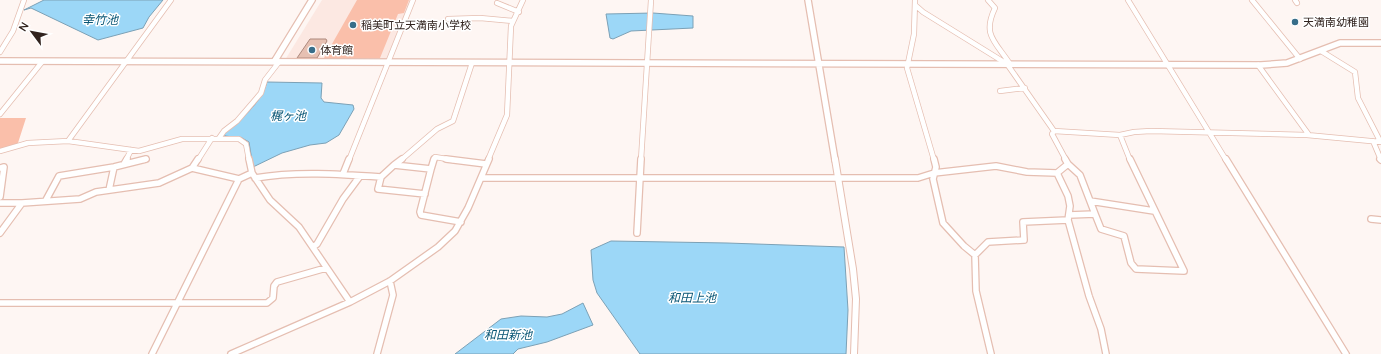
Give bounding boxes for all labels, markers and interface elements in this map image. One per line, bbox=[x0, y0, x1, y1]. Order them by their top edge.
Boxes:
north arrow bbox=[12, 12, 52, 52]
water label: 幸竹池 bbox=[82, 12, 119, 28]
place label: 天満南幼稚園 bbox=[1303, 15, 1369, 30]
marker: 天満南幼稚園 bbox=[1290, 17, 1300, 27]
place label: 稲美町立天満南小学校 bbox=[361, 18, 471, 33]
text: N bbox=[15, 19, 32, 34]
marker: 稲美町立天満南小学校 bbox=[348, 20, 358, 30]
place label: 体育館 bbox=[320, 43, 353, 58]
marker: 体育館 bbox=[307, 45, 317, 55]
water label: 梶ヶ池 bbox=[270, 108, 307, 124]
water label: 和田上池 bbox=[668, 290, 717, 306]
water label: 和田新池 bbox=[484, 327, 533, 343]

